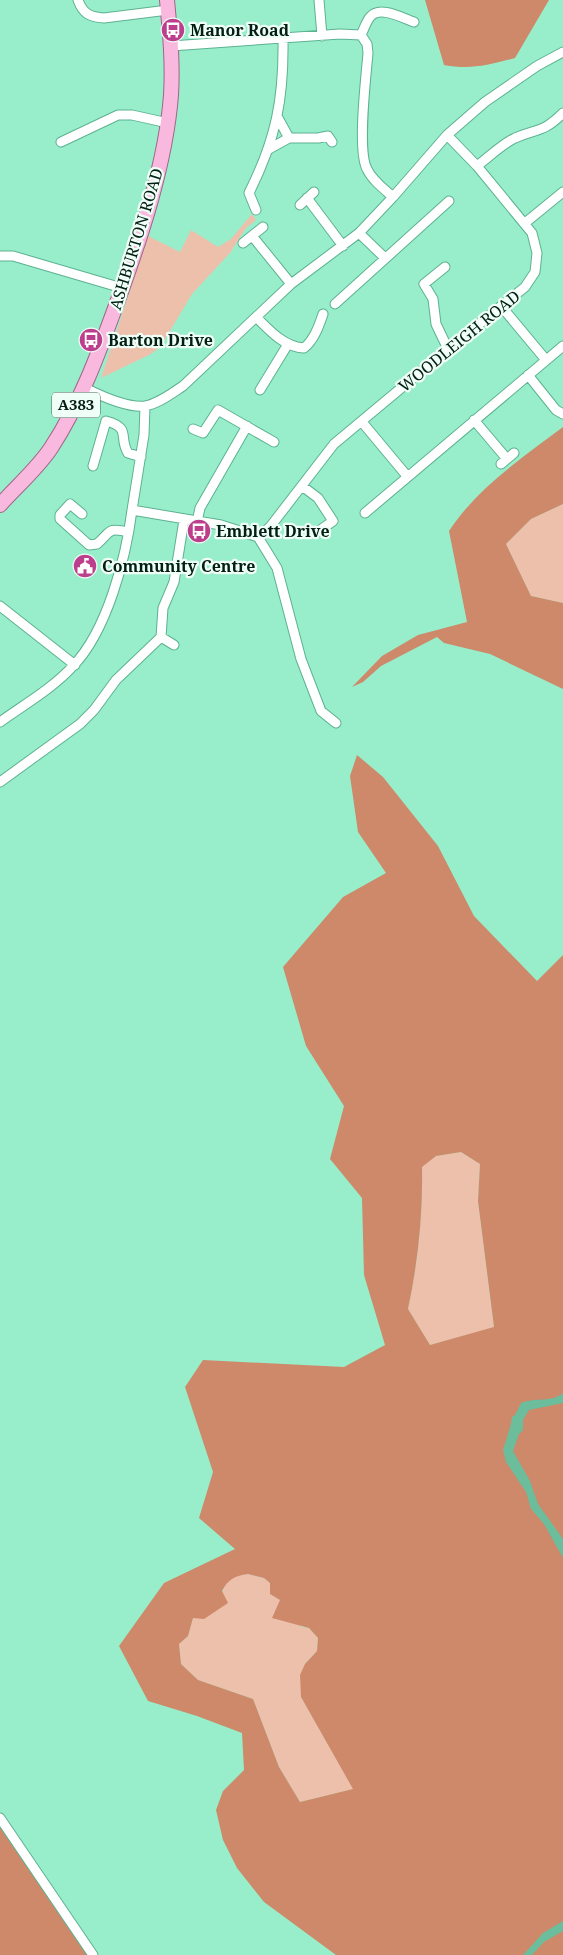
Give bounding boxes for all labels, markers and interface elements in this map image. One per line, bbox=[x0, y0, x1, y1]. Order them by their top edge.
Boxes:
bus stop icon: Manor Road bbox=[160, 17, 186, 43]
place label: Manor Road bbox=[190, 19, 290, 41]
street label: ASHBURTON ROAD bbox=[104, 165, 168, 313]
street label: WOODLEIGH ROAD bbox=[394, 285, 524, 397]
bus stop icon: Barton Drive bbox=[78, 327, 104, 353]
place label: Barton Drive bbox=[108, 329, 213, 351]
road number: A383 bbox=[52, 392, 100, 418]
bus stop icon: Emblett Drive bbox=[186, 518, 212, 544]
place label: Emblett Drive bbox=[216, 520, 330, 542]
public building icon: Community Centre bbox=[72, 553, 98, 579]
place label: Community Centre bbox=[102, 555, 256, 577]

